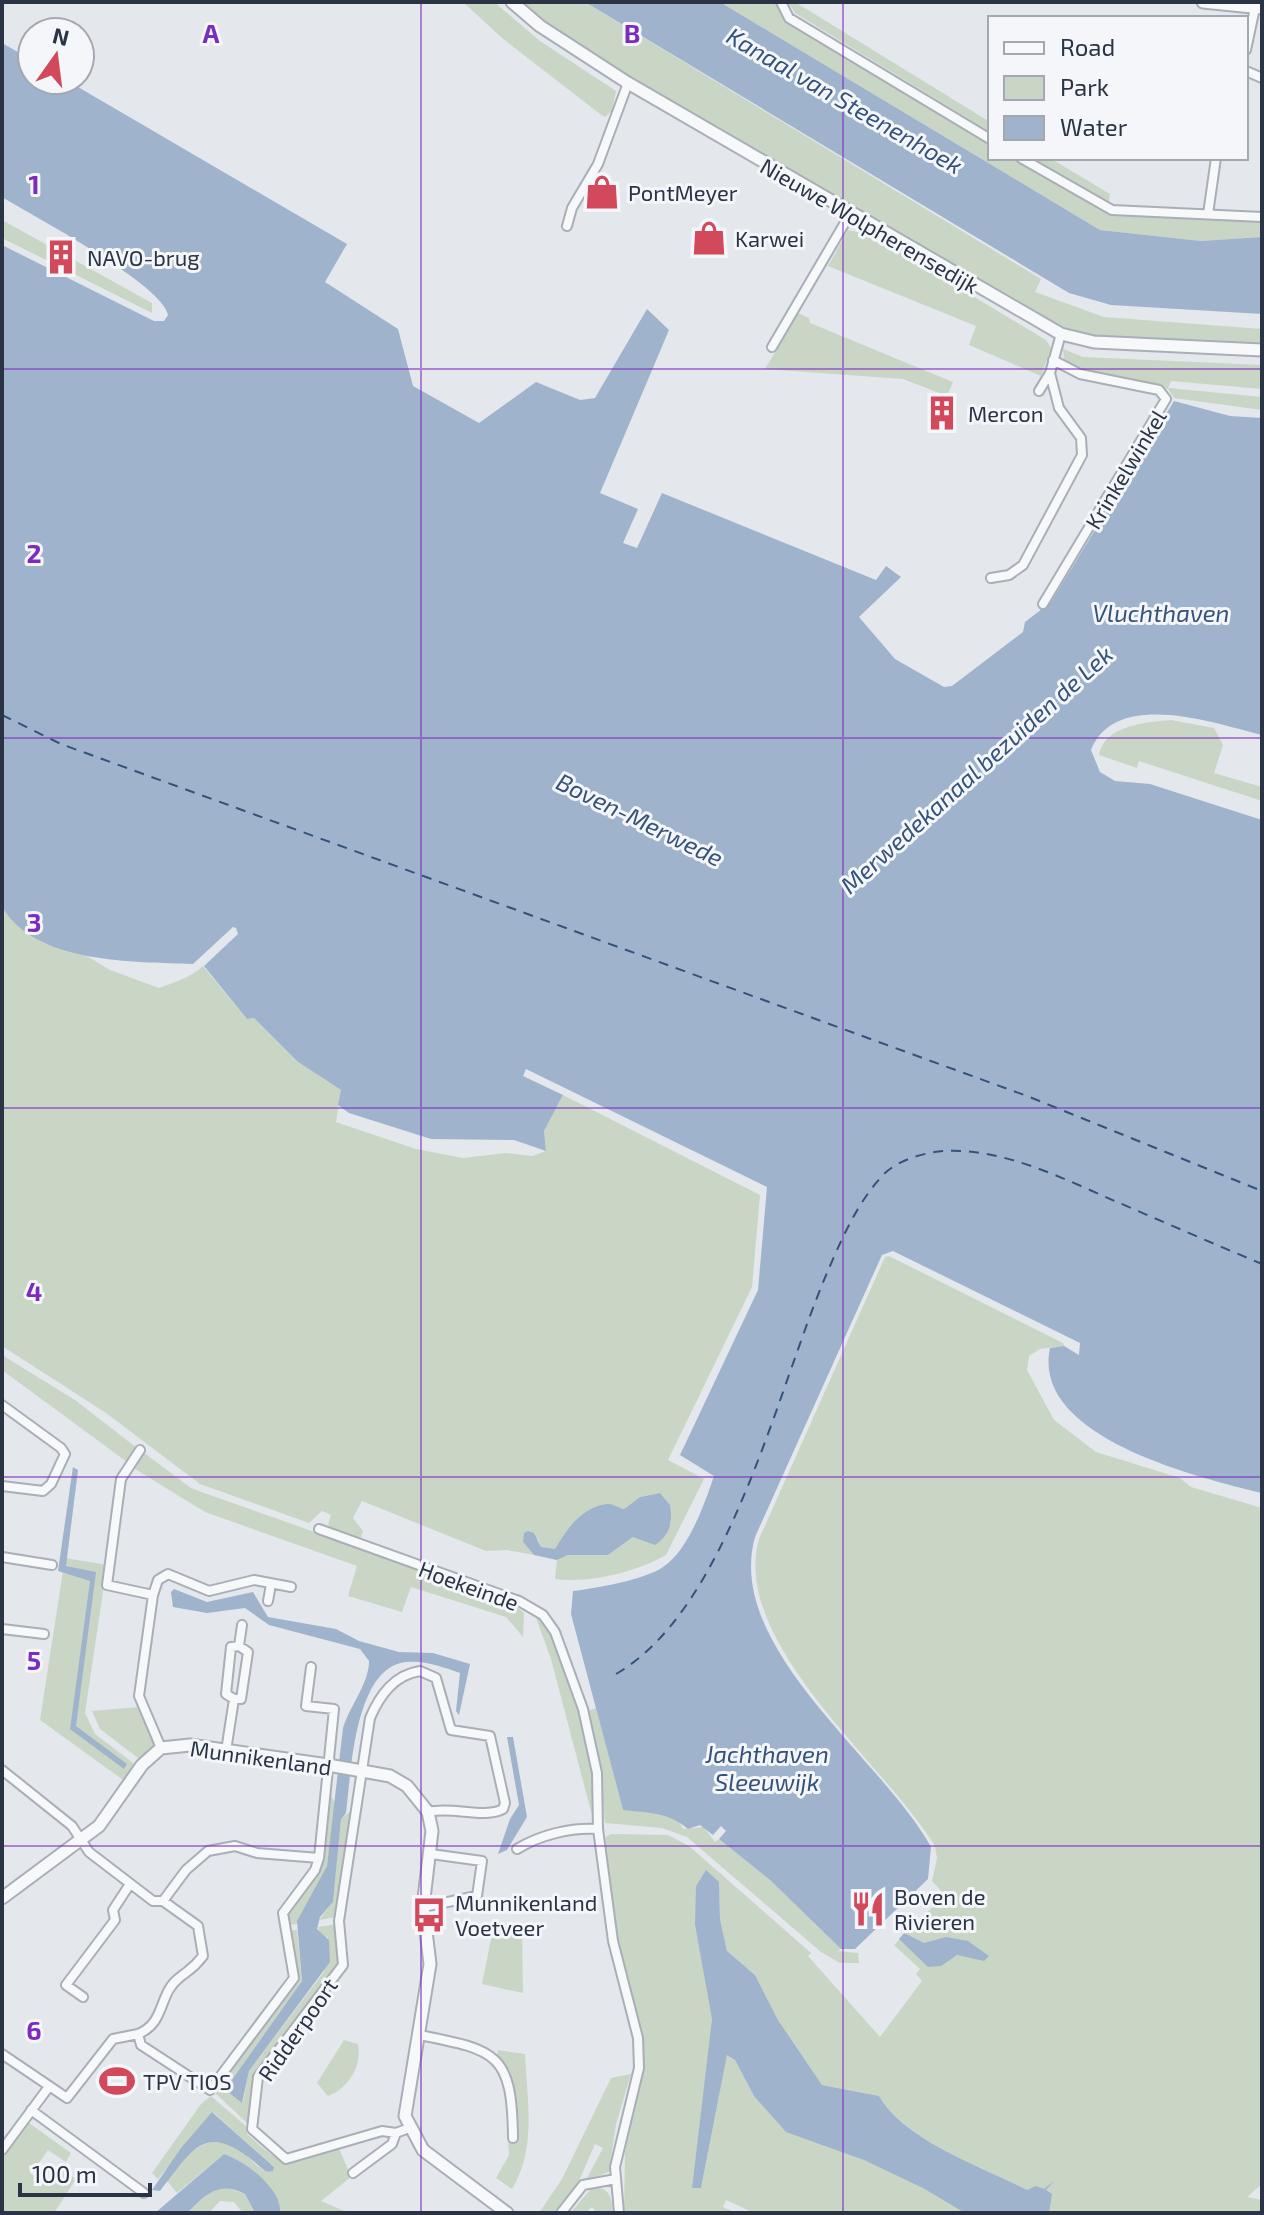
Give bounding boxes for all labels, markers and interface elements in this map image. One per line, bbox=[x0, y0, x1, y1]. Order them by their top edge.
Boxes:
north arrow bbox=[16, 16, 96, 96]
legend bbox=[988, 16, 1248, 160]
text: A bbox=[203, 17, 220, 48]
text: B bbox=[624, 17, 640, 48]
text: N bbox=[50, 21, 72, 50]
water label: Kanaal van Steenenhoek bbox=[722, 21, 968, 179]
text: Road bbox=[1060, 32, 1115, 61]
text: Park bbox=[1060, 72, 1109, 101]
text: Water bbox=[1060, 112, 1128, 141]
street label: Nieuwe Wolpherensedijk bbox=[756, 152, 984, 299]
text: 1 bbox=[28, 168, 40, 199]
shop icon: PontMeyer bbox=[583, 173, 621, 211]
place label: PontMeyer bbox=[628, 179, 738, 205]
shop icon: Karwei bbox=[690, 219, 728, 257]
place label: Karwei bbox=[735, 225, 804, 251]
building icon: NAVO-brug bbox=[42, 238, 80, 276]
place label: NAVO-brug bbox=[87, 244, 199, 270]
building icon: Mercon bbox=[923, 394, 961, 432]
place label: Mercon bbox=[968, 400, 1044, 426]
street label: Krinkelwinkel bbox=[1079, 404, 1171, 533]
text: 2 bbox=[26, 537, 42, 568]
water label: Vluchthaven bbox=[1093, 598, 1229, 627]
water label: Merwedekanaal bezuiden de Lek bbox=[834, 639, 1118, 899]
water label: Boven-Merwede bbox=[552, 766, 728, 872]
text: 3 bbox=[27, 906, 41, 937]
text: 4 bbox=[26, 1275, 42, 1306]
street label: Hoekeinde bbox=[416, 1555, 522, 1615]
text: 5 bbox=[27, 1644, 41, 1675]
street label: Munnikenland bbox=[189, 1734, 333, 1780]
water label: Jachthaven Sleeuwijk bbox=[704, 1739, 829, 1796]
place label: Boven de Rivieren bbox=[894, 1883, 985, 1934]
place label: Munnikenland Voetveer bbox=[455, 1889, 597, 1940]
restaurant icon: Boven de Rivieren bbox=[849, 1890, 887, 1928]
bus stop icon: Munnikenland Voetveer bbox=[410, 1896, 448, 1934]
street label: Ridderpoort bbox=[252, 1972, 342, 2086]
text: 6 bbox=[26, 2014, 42, 2045]
sports icon: TPV TIOS bbox=[98, 2062, 136, 2100]
place label: TPV TIOS bbox=[143, 2068, 232, 2094]
scale bar bbox=[20, 2147, 150, 2197]
text: 100 m bbox=[32, 2159, 97, 2188]

